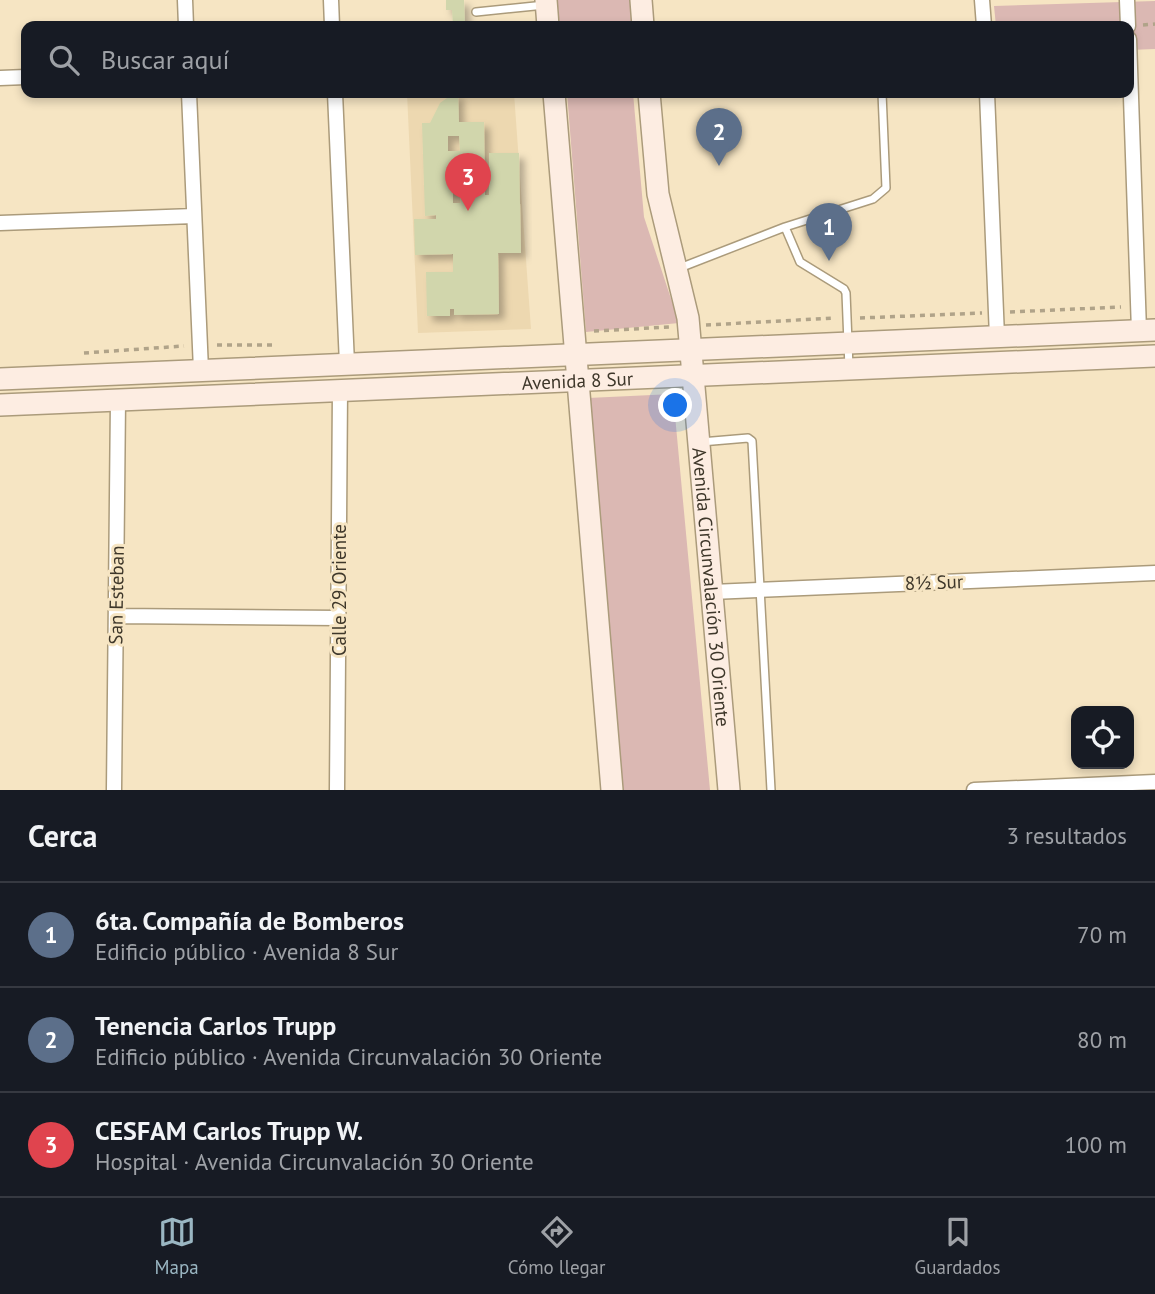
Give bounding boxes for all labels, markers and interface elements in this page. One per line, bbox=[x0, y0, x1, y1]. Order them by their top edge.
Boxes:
search box bbox=[21, 21, 1134, 98]
icon: search bbox=[45, 41, 83, 79]
text: Buscar aquí bbox=[101, 43, 229, 76]
pin: 2 bbox=[696, 108, 742, 166]
pin: 3 bbox=[445, 153, 491, 211]
pin: 1 bbox=[806, 203, 852, 261]
street label: Avenida 8 Sur bbox=[521, 366, 634, 395]
your location bbox=[658, 388, 692, 422]
street label: Avenida Circunvalación 30 Oriente bbox=[687, 446, 735, 728]
street label: Calle 29 Oriente bbox=[327, 524, 351, 656]
street label: San Esteban bbox=[103, 545, 129, 645]
street label: 8½ Sur bbox=[904, 569, 964, 595]
map controls bbox=[1071, 706, 1134, 769]
button: locate bbox=[1071, 706, 1134, 769]
text: Cerca bbox=[28, 816, 97, 855]
text: 3 resultados bbox=[1006, 821, 1127, 850]
text: 6ta. Compañía de Bomberos bbox=[95, 904, 404, 937]
text: 1 bbox=[44, 920, 58, 949]
text: 70 m bbox=[1077, 920, 1127, 949]
text: Edificio público · Avenida 8 Sur bbox=[95, 937, 398, 966]
text: Tenencia Carlos Trupp bbox=[95, 1009, 336, 1042]
text: 2 bbox=[44, 1025, 58, 1054]
text: 80 m bbox=[1077, 1025, 1127, 1054]
text: Edificio público · Avenida Circunvalación 30 Oriente bbox=[95, 1042, 602, 1071]
text: CESFAM Carlos Trupp W. bbox=[95, 1114, 363, 1147]
text: 3 bbox=[44, 1130, 58, 1159]
text: 100 m bbox=[1065, 1130, 1127, 1159]
text: Hospital · Avenida Circunvalación 30 Oriente bbox=[95, 1147, 534, 1176]
tab: Mapa bbox=[155, 1213, 199, 1279]
tab: Cómo llegar bbox=[508, 1213, 606, 1279]
tab: Guardados bbox=[915, 1213, 1000, 1279]

